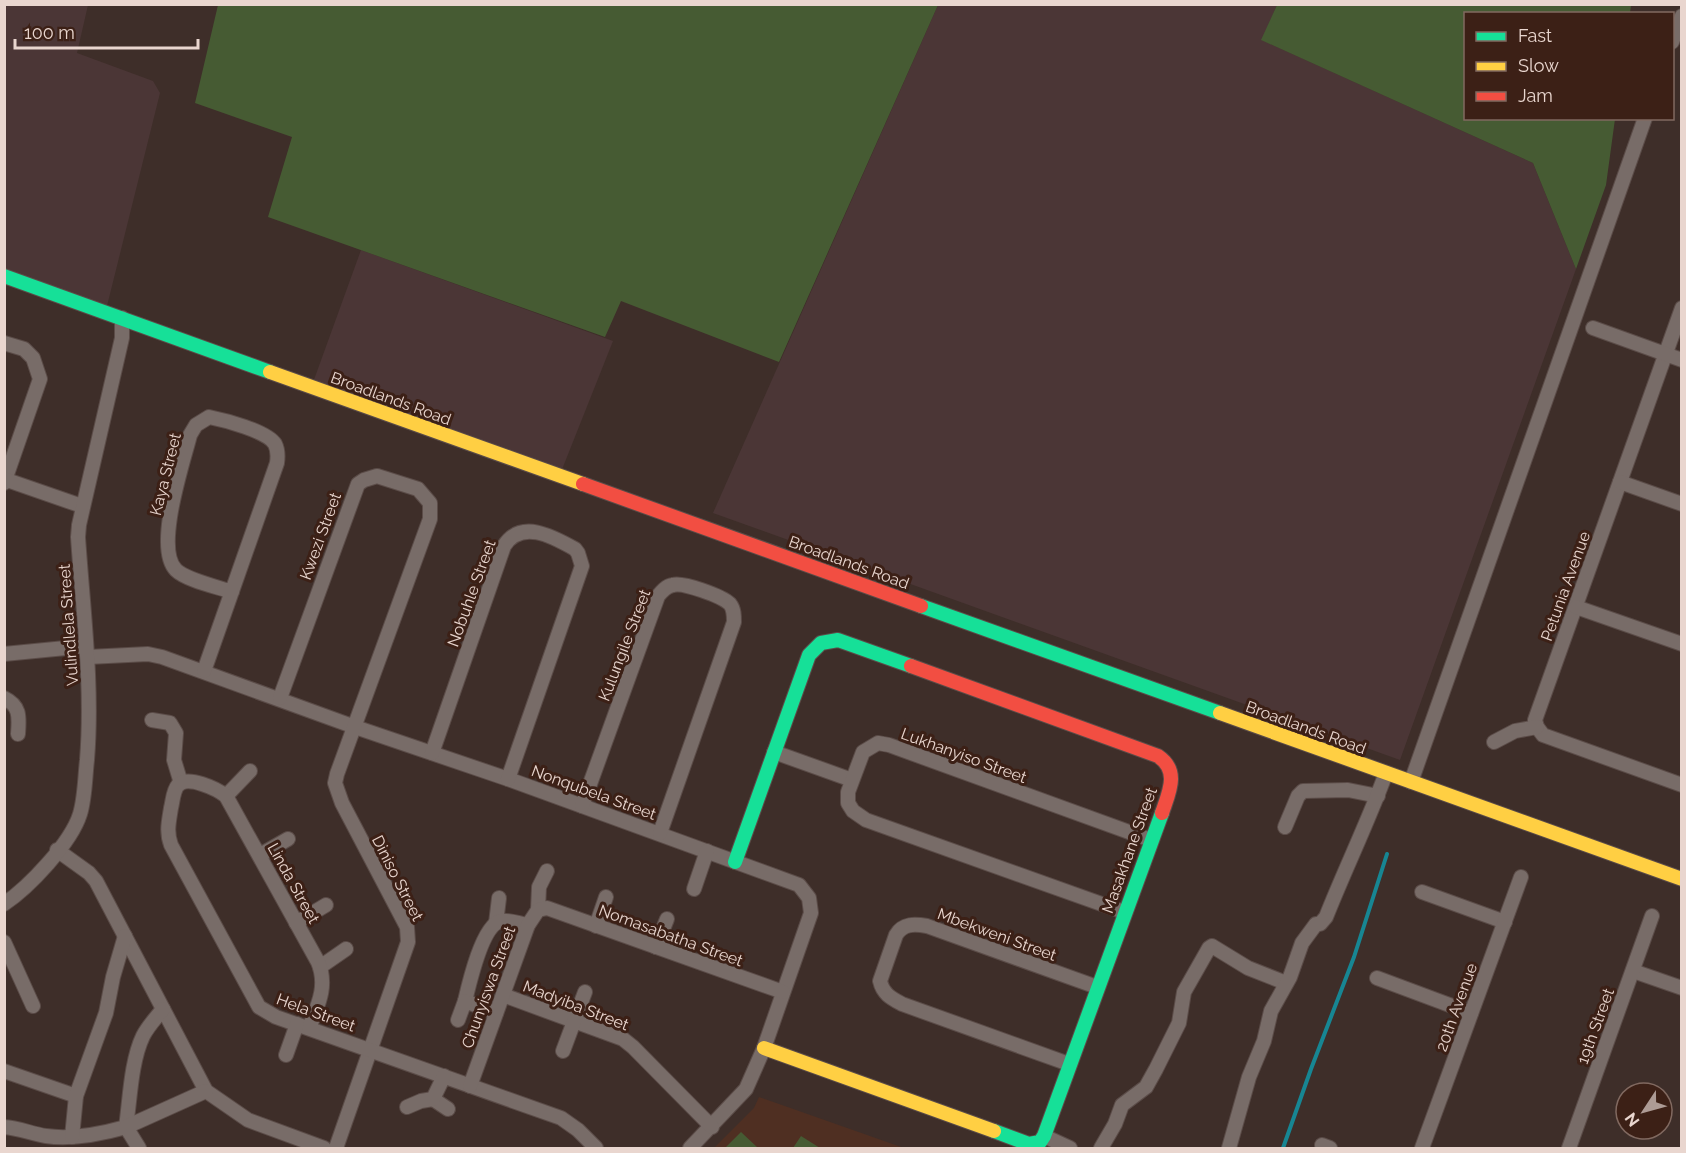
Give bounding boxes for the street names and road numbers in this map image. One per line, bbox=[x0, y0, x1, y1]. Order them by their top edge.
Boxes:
street label: Broadlands Road bbox=[328, 368, 454, 429]
street label: Kaya Street bbox=[146, 430, 185, 517]
street label: Kwezi Street bbox=[296, 489, 345, 582]
street label: Petunia Avenue bbox=[1537, 529, 1594, 644]
street label: Broadlands Road bbox=[786, 532, 912, 593]
street label: Nobuhle Street bbox=[443, 536, 500, 649]
street label: Vulindlela Street bbox=[55, 563, 82, 687]
street label: Kulungile Street bbox=[594, 586, 655, 704]
street label: Broadlands Road bbox=[1243, 697, 1369, 758]
street label: Lukhanyiso Street bbox=[898, 724, 1030, 787]
street label: Nonqubela Street bbox=[529, 761, 659, 824]
street label: Masakhane Street bbox=[1098, 784, 1161, 916]
street label: Diniso Street bbox=[368, 832, 428, 925]
street label: Linda Street bbox=[264, 840, 324, 927]
street label: Nomasabatha Street bbox=[596, 901, 746, 971]
street label: Mbekweni Street bbox=[935, 904, 1059, 965]
street label: Chunyiswa Street bbox=[458, 923, 520, 1051]
street label: 20th Avenue bbox=[1432, 960, 1481, 1054]
street label: Madyiba Street bbox=[520, 977, 632, 1035]
street label: 19th Street bbox=[1573, 985, 1618, 1067]
street label: Hela Street bbox=[274, 989, 358, 1036]

